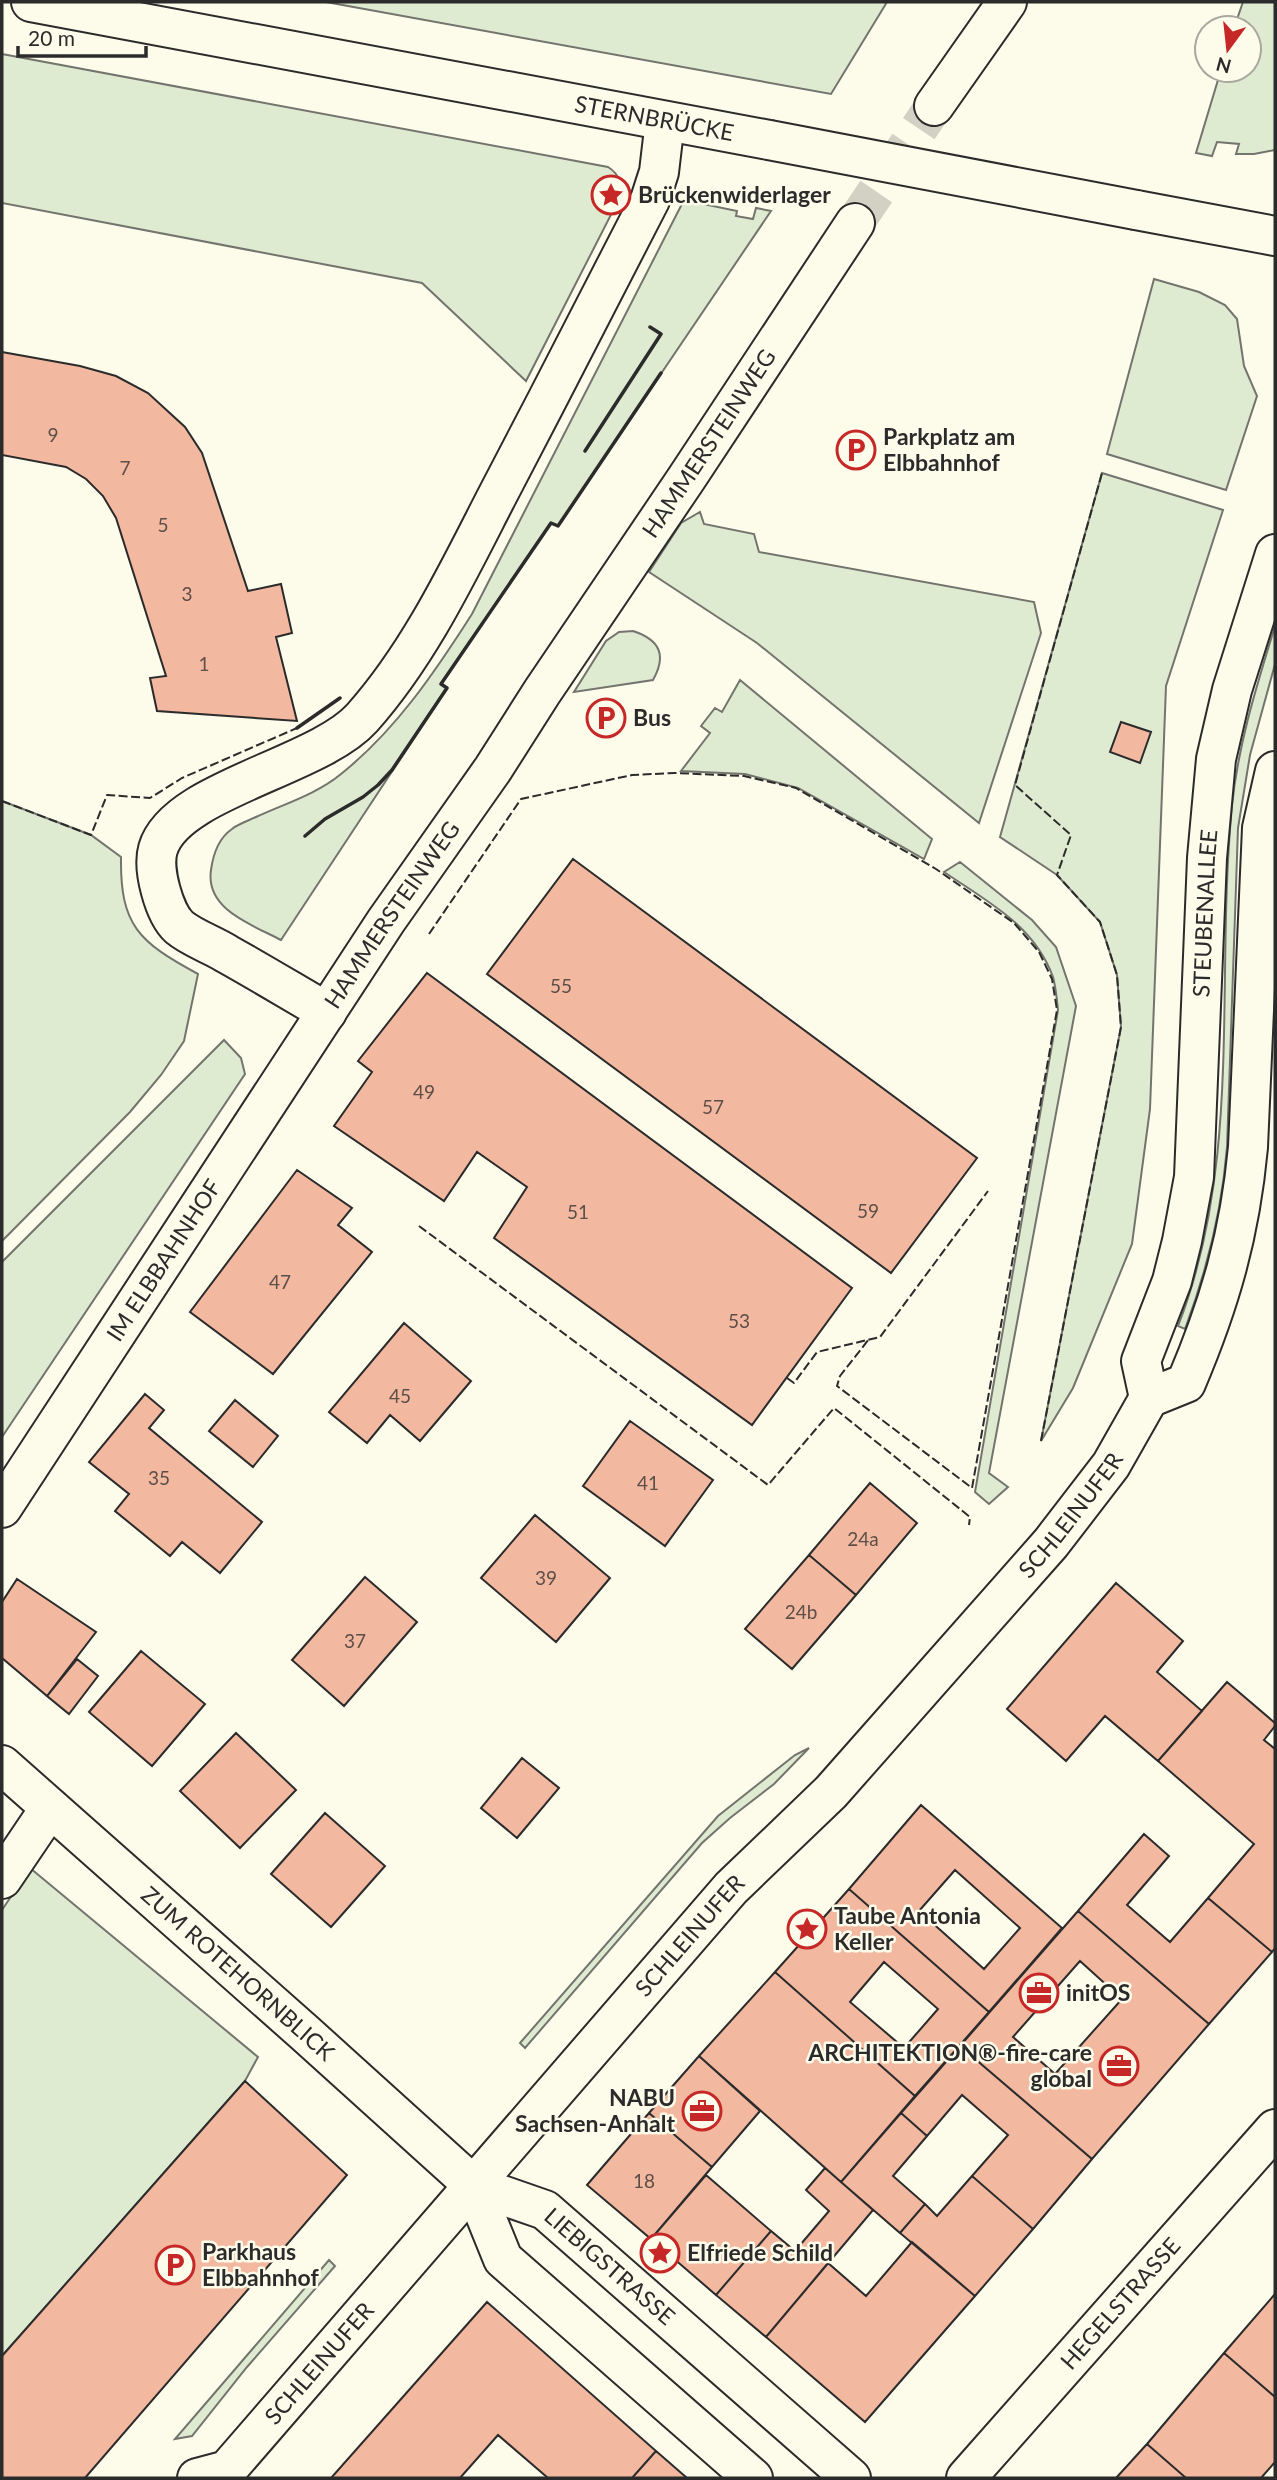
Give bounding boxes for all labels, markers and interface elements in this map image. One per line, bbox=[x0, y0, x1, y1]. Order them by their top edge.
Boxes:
scale bar bbox=[18, 14, 145, 58]
north arrow bbox=[1193, 14, 1263, 84]
text: 20 m bbox=[28, 25, 75, 50]
text: N bbox=[1213, 53, 1234, 79]
street label: STERNBRÜCKE bbox=[572, 89, 736, 146]
place icon: Brückenwiderlager bbox=[590, 174, 632, 216]
place label: Brückenwiderlager bbox=[638, 180, 831, 208]
street label: HAMMERSTEINWEG bbox=[635, 343, 781, 543]
place label: Parkplatz am Elbbahnhof bbox=[883, 422, 1015, 476]
house number: 9 bbox=[47, 423, 59, 446]
parking icon: Parkplatz am Elbbahnhof bbox=[835, 429, 877, 471]
house number: 7 bbox=[119, 456, 131, 479]
house number: 5 bbox=[157, 513, 169, 536]
house number: 3 bbox=[181, 582, 193, 605]
house number: 1 bbox=[198, 652, 210, 675]
parking icon: Bus bbox=[585, 697, 627, 739]
place label: Bus bbox=[633, 703, 671, 731]
street label: HAMMERSTEINWEG bbox=[318, 815, 465, 1013]
street label: STEUBENALLEE bbox=[1186, 828, 1223, 998]
house number: 55 bbox=[550, 974, 572, 997]
house number: 49 bbox=[413, 1080, 435, 1103]
house number: 57 bbox=[702, 1095, 724, 1118]
street label: IM ELBBAHNHOF bbox=[100, 1173, 226, 1346]
house number: 59 bbox=[857, 1199, 879, 1222]
house number: 51 bbox=[567, 1200, 589, 1223]
house number: 47 bbox=[269, 1270, 291, 1293]
house number: 53 bbox=[728, 1309, 750, 1332]
house number: 45 bbox=[389, 1384, 411, 1407]
street label: SCHLEINUFER bbox=[1012, 1447, 1128, 1583]
house number: 35 bbox=[148, 1466, 170, 1489]
house number: 41 bbox=[637, 1471, 659, 1494]
house number: 24a bbox=[847, 1527, 879, 1550]
house number: 39 bbox=[535, 1566, 557, 1589]
house number: 24b bbox=[785, 1600, 817, 1623]
house number: 37 bbox=[344, 1629, 366, 1652]
street label: SCHLEINUFER bbox=[629, 1868, 750, 2002]
street label: ZUM ROTEHORNBLICK bbox=[136, 1880, 341, 2067]
place label: Taube Antonia Keller bbox=[834, 1901, 981, 1955]
place icon: Taube Antonia Keller bbox=[786, 1908, 828, 1950]
office icon: initOS bbox=[1018, 1972, 1060, 2014]
place label: initOS bbox=[1066, 1978, 1130, 2006]
place label: ARCHITEKTION®-fire-care global bbox=[807, 2038, 1092, 2092]
office icon: ARCHITEKTION®-fire-care global bbox=[1098, 2045, 1140, 2087]
place label: NABU Sachsen-Anhalt bbox=[515, 2083, 675, 2137]
office icon: NABU Sachsen-Anhalt bbox=[681, 2090, 723, 2132]
house number: 18 bbox=[633, 2169, 655, 2192]
street label: LIEBIGSTRASSE bbox=[539, 2201, 681, 2330]
street label: HEGELSTRASSE bbox=[1054, 2231, 1185, 2375]
place icon: Elfriede Schild bbox=[639, 2232, 681, 2274]
place label: Parkhaus Elbbahnhof bbox=[202, 2237, 320, 2291]
place label: Elfriede Schild bbox=[687, 2238, 833, 2266]
parking icon: Parkhaus Elbbahnhof bbox=[154, 2244, 196, 2286]
street label: SCHLEINUFER bbox=[258, 2296, 379, 2429]

